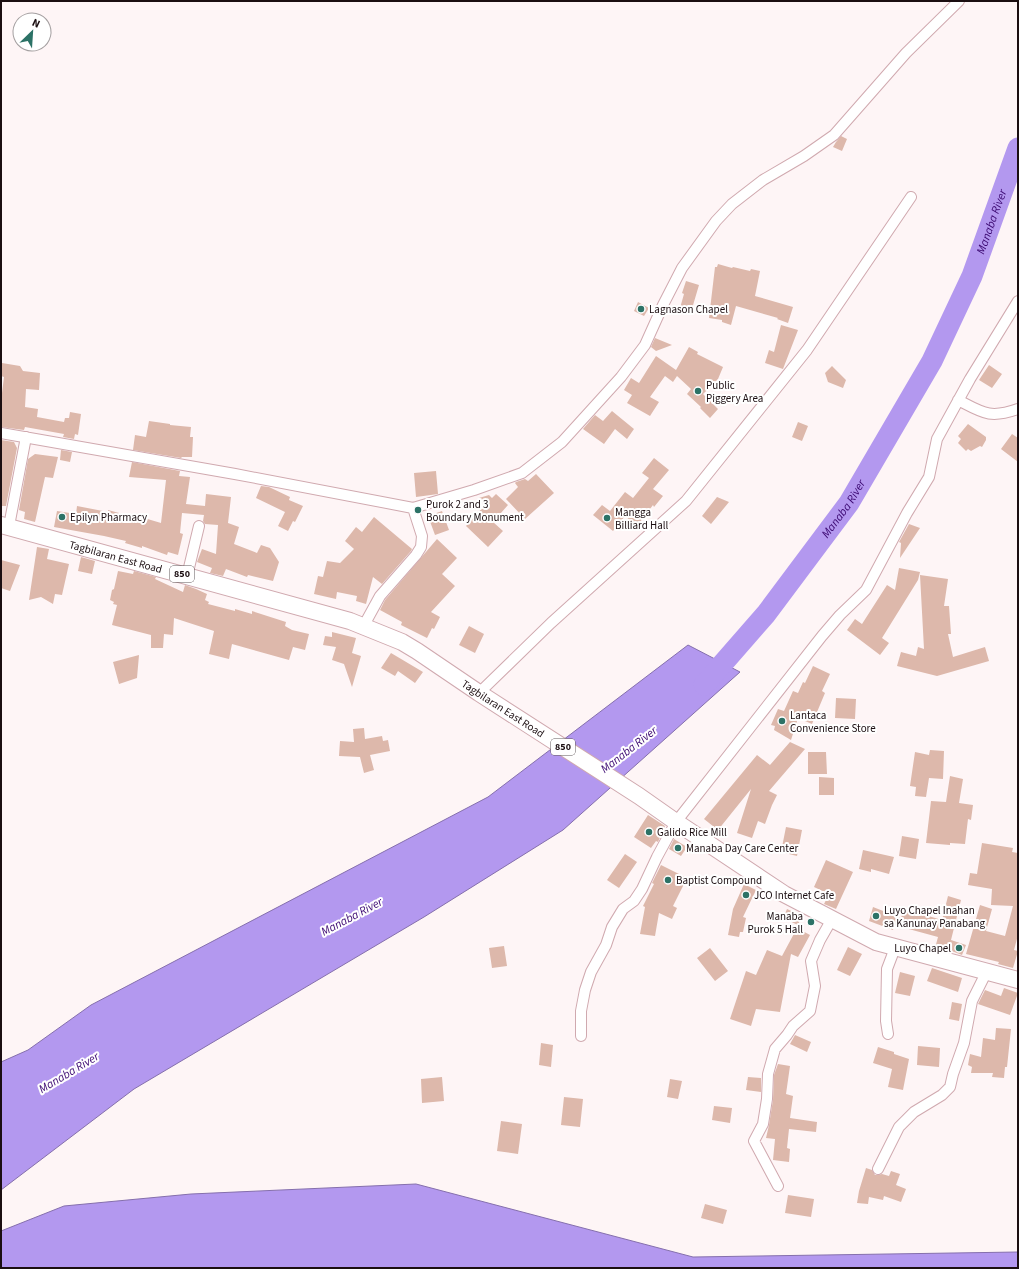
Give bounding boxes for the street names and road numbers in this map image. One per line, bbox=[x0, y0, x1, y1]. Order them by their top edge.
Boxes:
street label: Tagbilaran East Road bbox=[67, 537, 164, 577]
road number: 850 bbox=[170, 566, 194, 582]
street label: Tagbilaran East Road bbox=[459, 676, 547, 741]
road number: 850 bbox=[551, 739, 575, 755]

